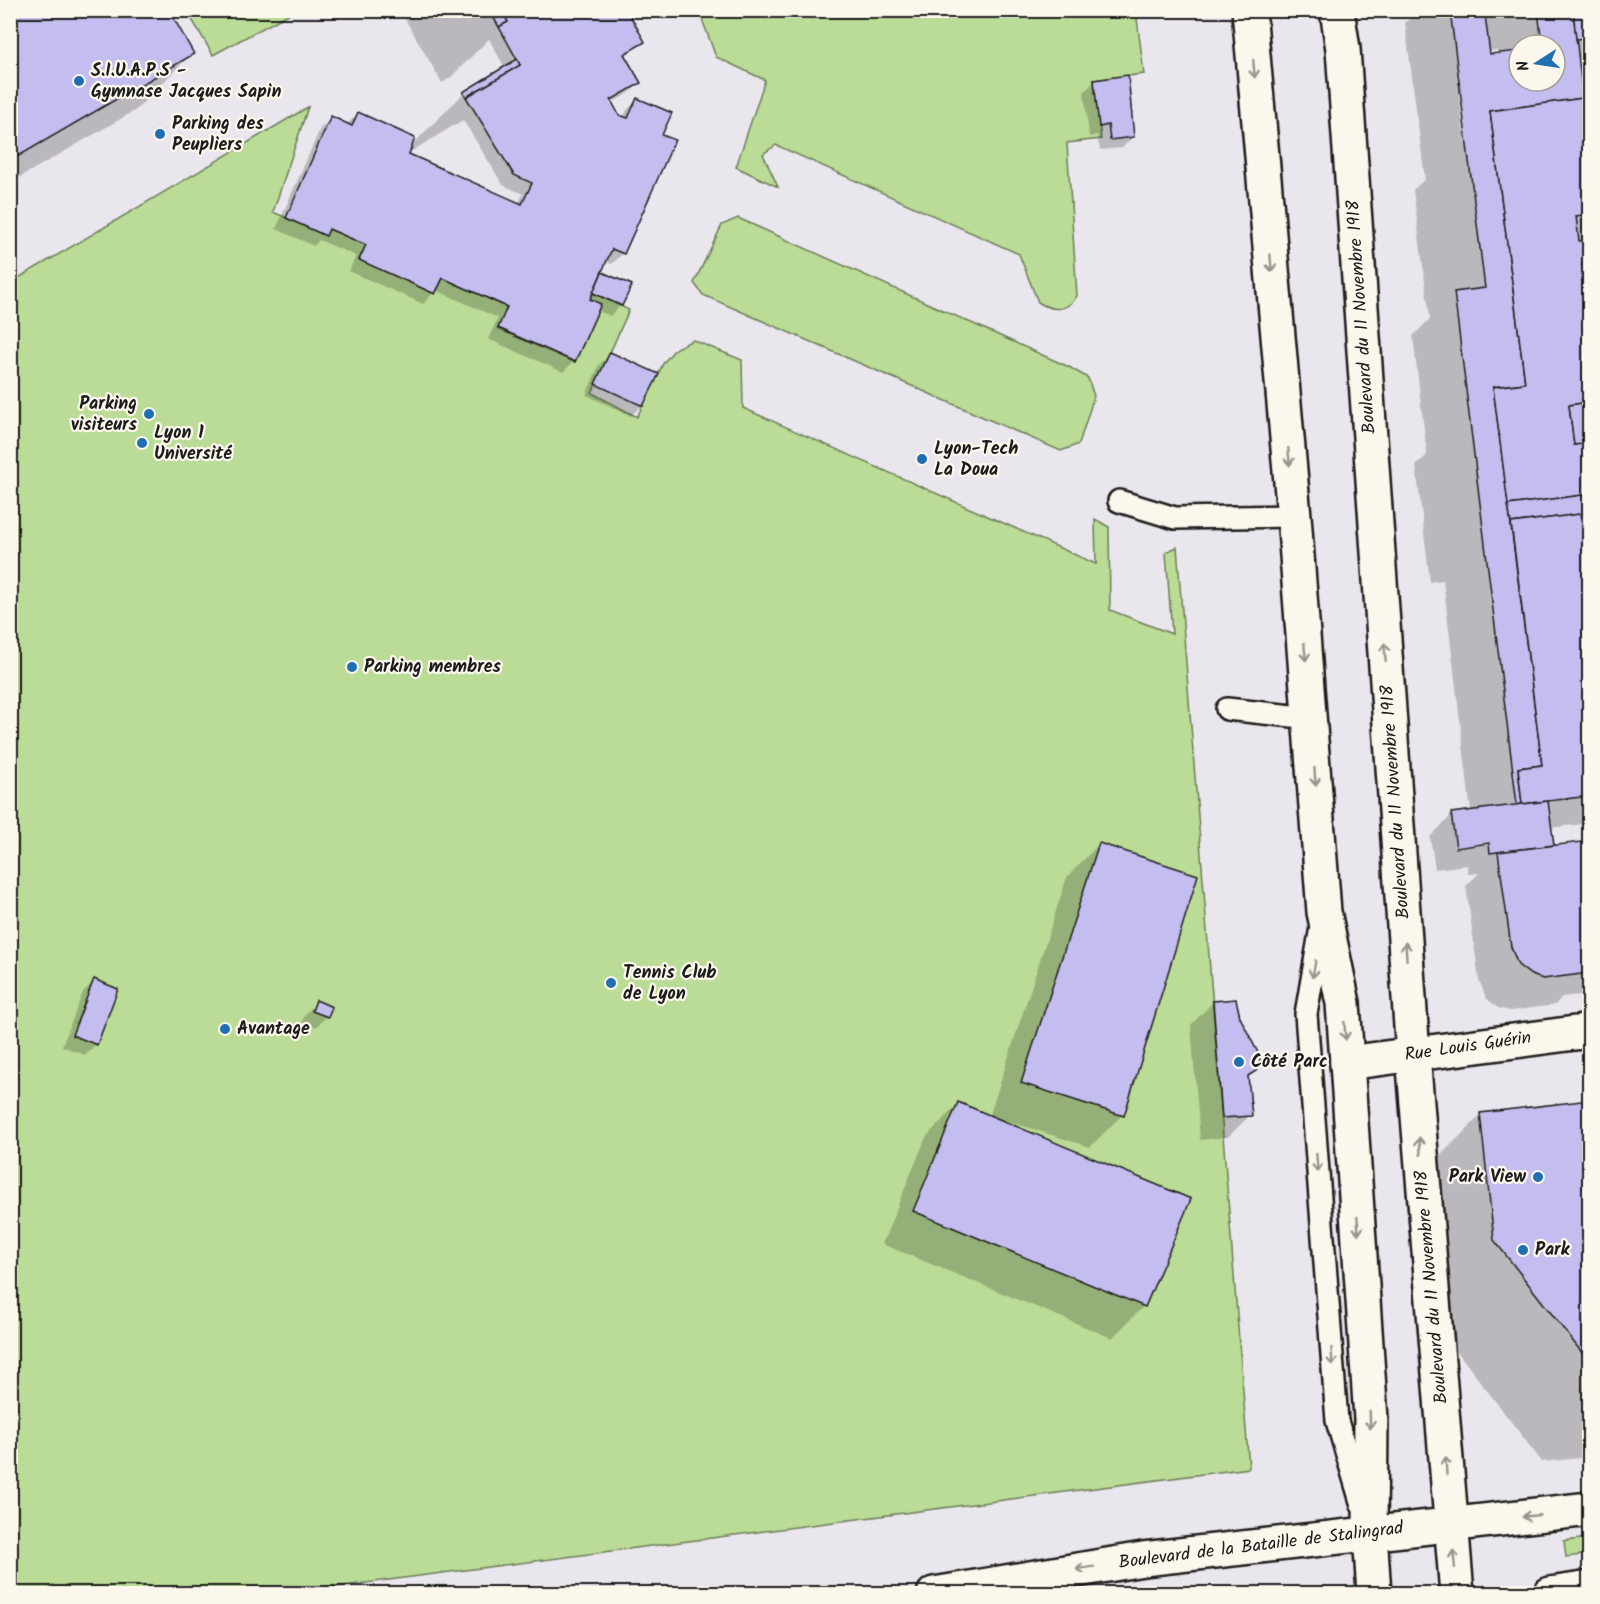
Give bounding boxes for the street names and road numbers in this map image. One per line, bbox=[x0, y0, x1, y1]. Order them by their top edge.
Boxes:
street label: Boulevard du 11 Novembre 1918 bbox=[1339, 199, 1385, 435]
street label: Boulevard du 11 Novembre 1918 bbox=[1373, 684, 1419, 920]
street label: Rue Louis Guérin bbox=[1403, 1024, 1533, 1070]
street label: Boulevard du 11 Novembre 1918 bbox=[1407, 1169, 1457, 1405]
street label: Boulevard de la Bataille de Stalingrad bbox=[1117, 1514, 1406, 1578]

